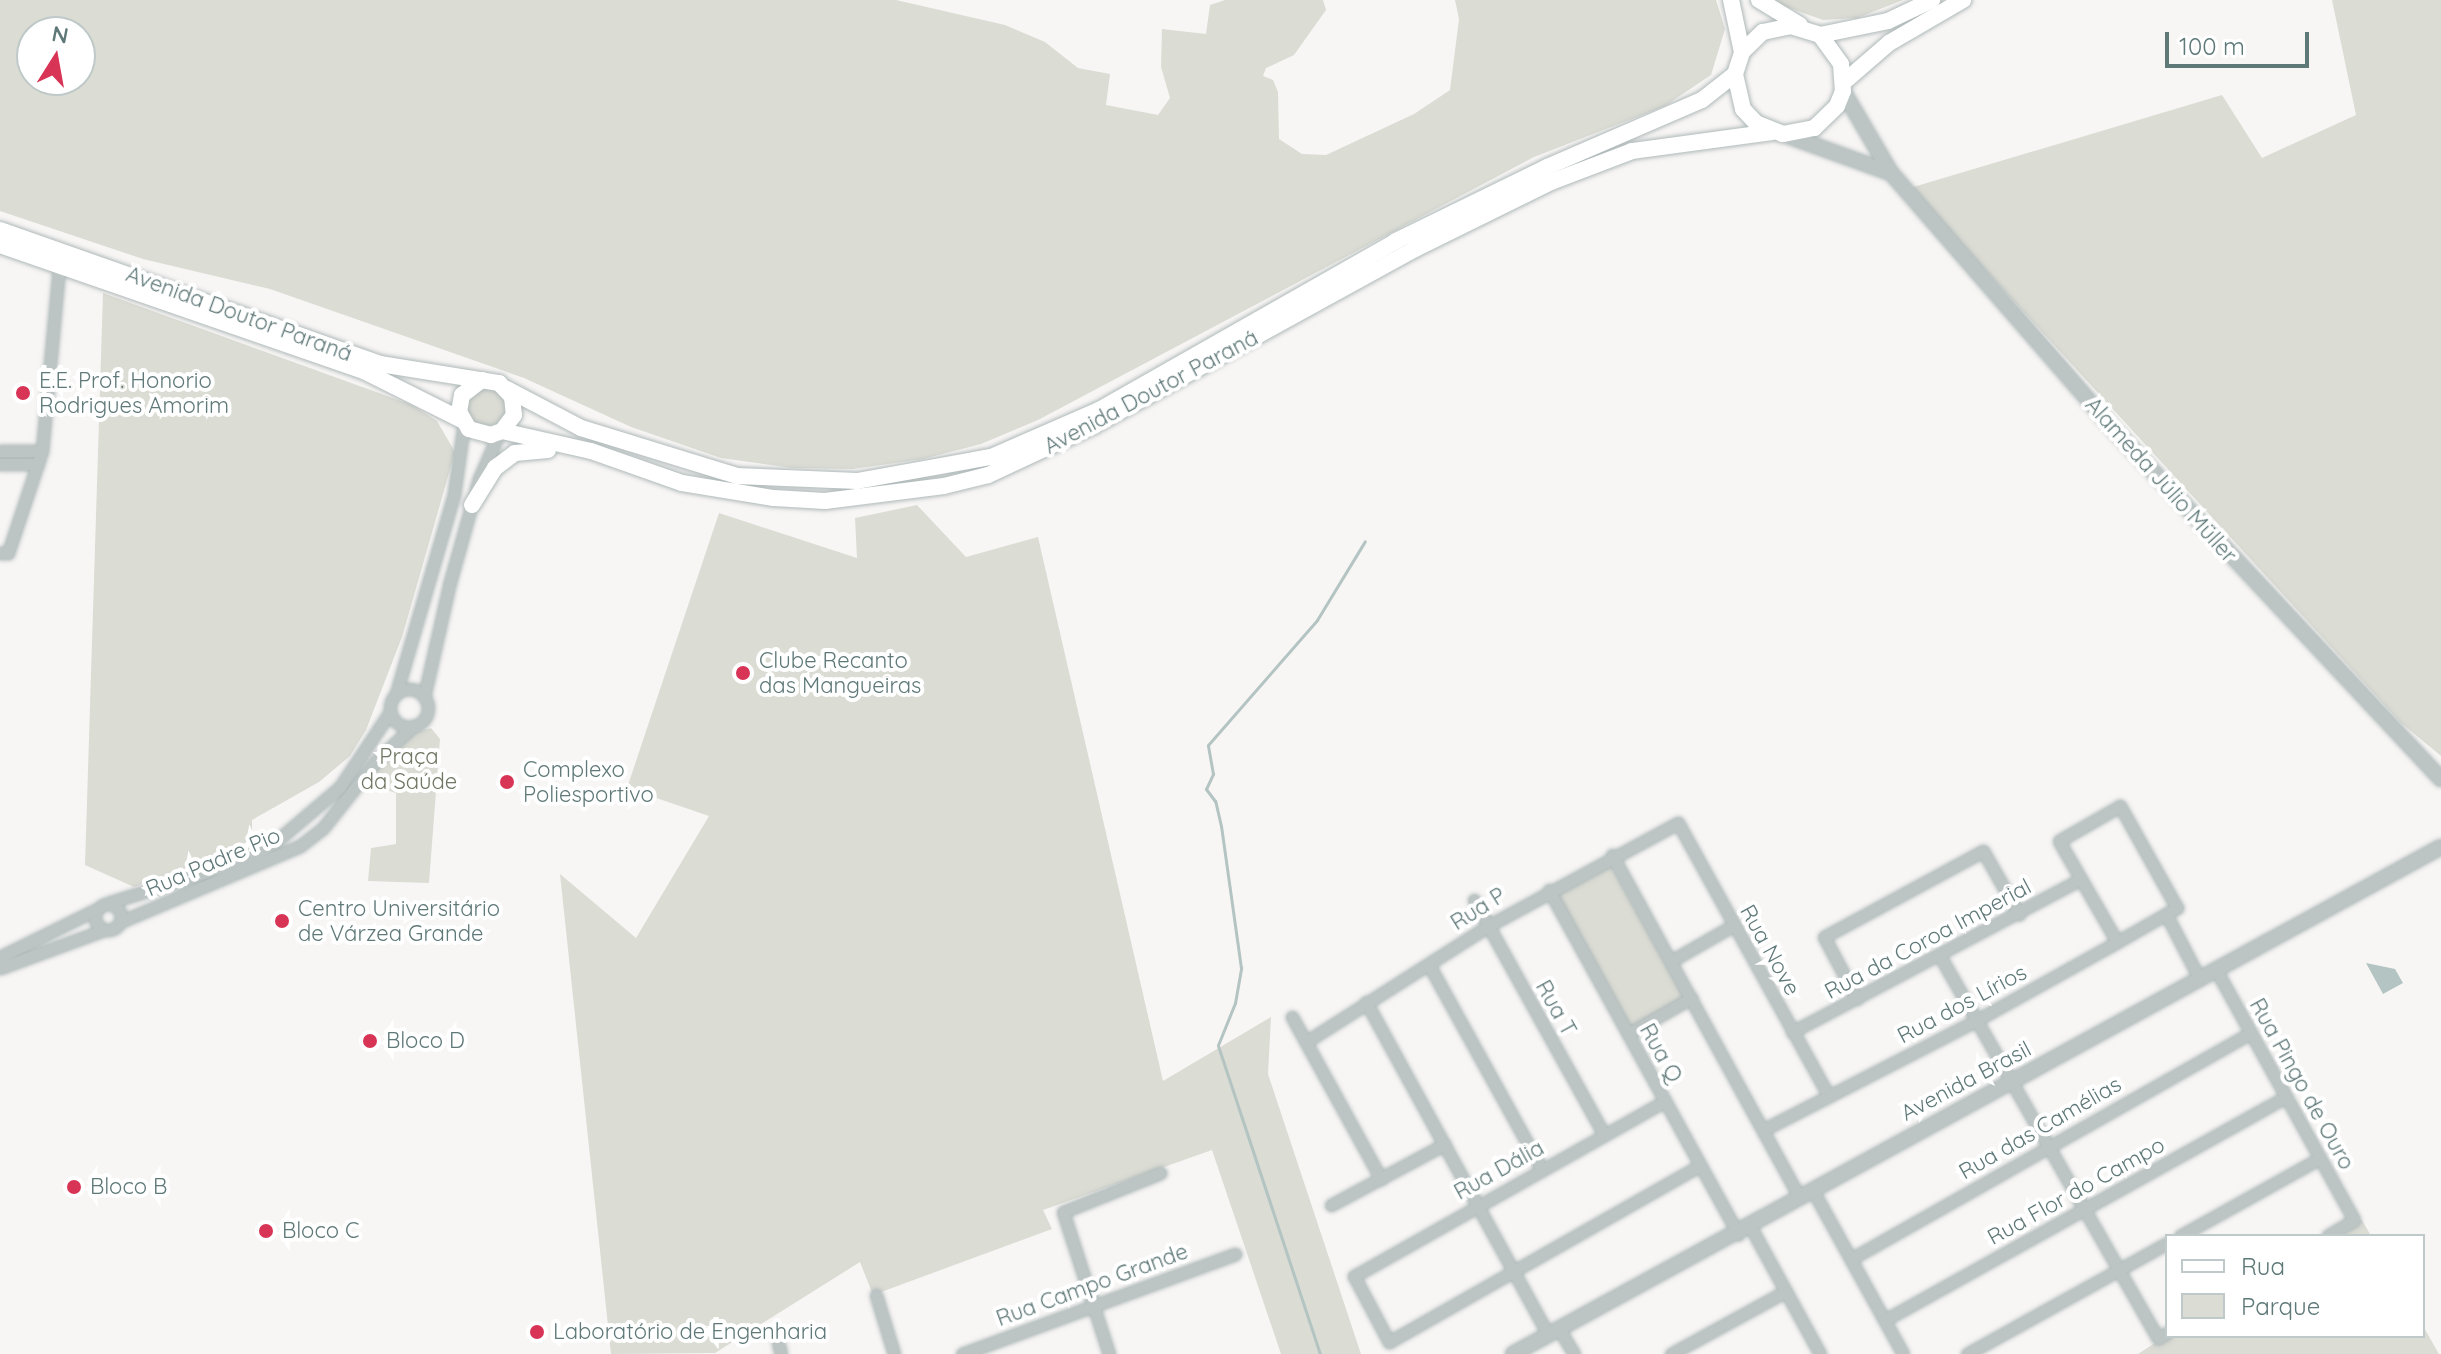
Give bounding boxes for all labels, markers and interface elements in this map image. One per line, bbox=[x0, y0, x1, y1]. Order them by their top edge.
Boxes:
north arrow bbox=[16, 16, 96, 96]
scale bar bbox=[2169, 16, 2313, 66]
text: N bbox=[50, 19, 71, 50]
text: 100 m bbox=[2179, 31, 2245, 61]
street label: Avenida Doutor Paraná bbox=[122, 261, 356, 367]
street label: Avenida Doutor Paraná bbox=[1040, 324, 1262, 460]
place label: E.E. Prof. Honorio Rodrigues Amorim bbox=[39, 367, 229, 418]
marker: E.E. Prof. Honorio Rodrigues Amorim bbox=[14, 384, 32, 402]
street label: Alameda Júlio Müller bbox=[2080, 392, 2242, 568]
place label: Clube Recanto das Mangueiras bbox=[759, 647, 921, 698]
marker: Clube Recanto das Mangueiras bbox=[734, 664, 752, 682]
park label: Praça da Saúde bbox=[361, 743, 457, 794]
place label: Complexo Poliesportivo bbox=[523, 756, 654, 808]
marker: Complexo Poliesportivo bbox=[498, 773, 516, 791]
street label: Rua Padre Pio bbox=[142, 822, 284, 902]
street label: Rua da Coroa Imperial bbox=[1820, 873, 2036, 1005]
street label: Rua P bbox=[1446, 882, 1510, 936]
place label: Centro Universitário de Várzea Grande bbox=[298, 895, 500, 946]
street label: Rua Nove bbox=[1734, 900, 1806, 1000]
marker: Centro Universitário de Várzea Grande bbox=[273, 912, 291, 930]
street label: Rua dos Lírios bbox=[1893, 959, 2031, 1049]
street label: Rua T bbox=[1530, 976, 1582, 1040]
street label: Rua Pingo de Ouro bbox=[2244, 994, 2360, 1174]
street label: Rua Q bbox=[1634, 1019, 1688, 1087]
place label: Bloco D bbox=[386, 1028, 465, 1054]
marker: Bloco D bbox=[361, 1032, 379, 1050]
street label: Avenida Brasil bbox=[1896, 1036, 2036, 1126]
street label: Rua das Camélias bbox=[1954, 1071, 2126, 1185]
street label: Rua Flor do Campo bbox=[1983, 1131, 2169, 1251]
street label: Rua Dália bbox=[1449, 1135, 1549, 1205]
place label: Bloco B bbox=[90, 1174, 167, 1200]
marker: Bloco B bbox=[65, 1178, 83, 1196]
place label: Bloco C bbox=[282, 1218, 359, 1244]
marker: Bloco C bbox=[257, 1222, 275, 1240]
legend bbox=[2165, 1234, 2425, 1338]
street label: Rua Campo Grande bbox=[993, 1238, 1191, 1332]
text: Rua bbox=[2241, 1251, 2285, 1281]
text: Parque bbox=[2241, 1291, 2320, 1321]
place label: Laboratório de Engenharia bbox=[553, 1319, 827, 1345]
marker: Laboratório de Engenharia bbox=[528, 1323, 546, 1341]

